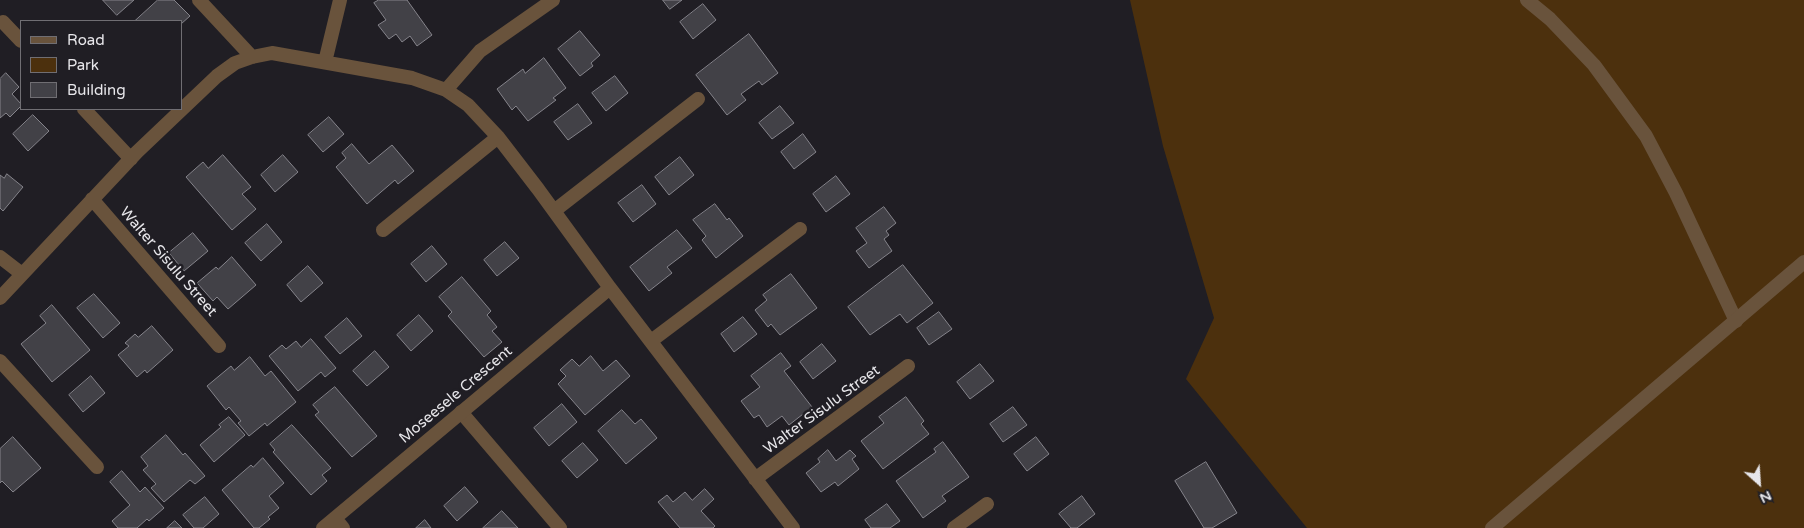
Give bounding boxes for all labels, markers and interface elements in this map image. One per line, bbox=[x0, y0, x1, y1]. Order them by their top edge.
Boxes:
legend bbox=[20, 20, 182, 110]
text: Road bbox=[67, 31, 105, 49]
text: Park bbox=[67, 56, 99, 74]
text: Building bbox=[67, 81, 126, 99]
street label: Walter Sisulu Street bbox=[116, 204, 220, 320]
street label: Moseesele Crescent bbox=[396, 342, 516, 448]
street label: Walter Sisulu Street bbox=[760, 362, 884, 458]
north arrow bbox=[1734, 458, 1784, 508]
text: N bbox=[1757, 487, 1775, 507]

